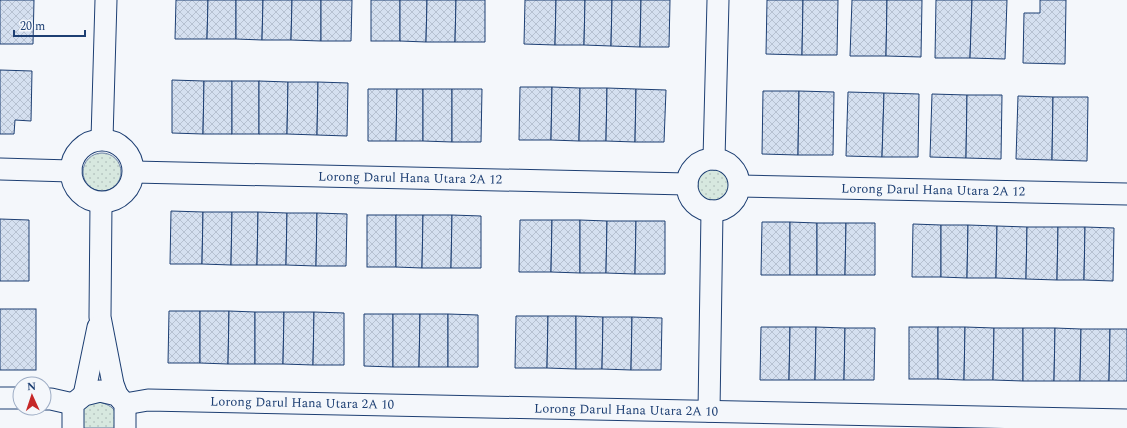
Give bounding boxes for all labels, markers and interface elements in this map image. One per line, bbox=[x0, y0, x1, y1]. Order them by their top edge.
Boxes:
scale bar bbox=[14, 12, 85, 38]
text: 20 m bbox=[20, 17, 45, 36]
street label: Lorong Darul Hana Utara 2A 12 bbox=[318, 166, 502, 190]
street label: Lorong Darul Hana Utara 2A 12 bbox=[841, 178, 1025, 202]
north arrow bbox=[12, 376, 52, 416]
text: N bbox=[27, 378, 36, 395]
street label: Lorong Darul Hana Utara 2A 10 bbox=[210, 391, 395, 415]
street label: Lorong Darul Hana Utara 2A 10 bbox=[534, 398, 719, 422]

